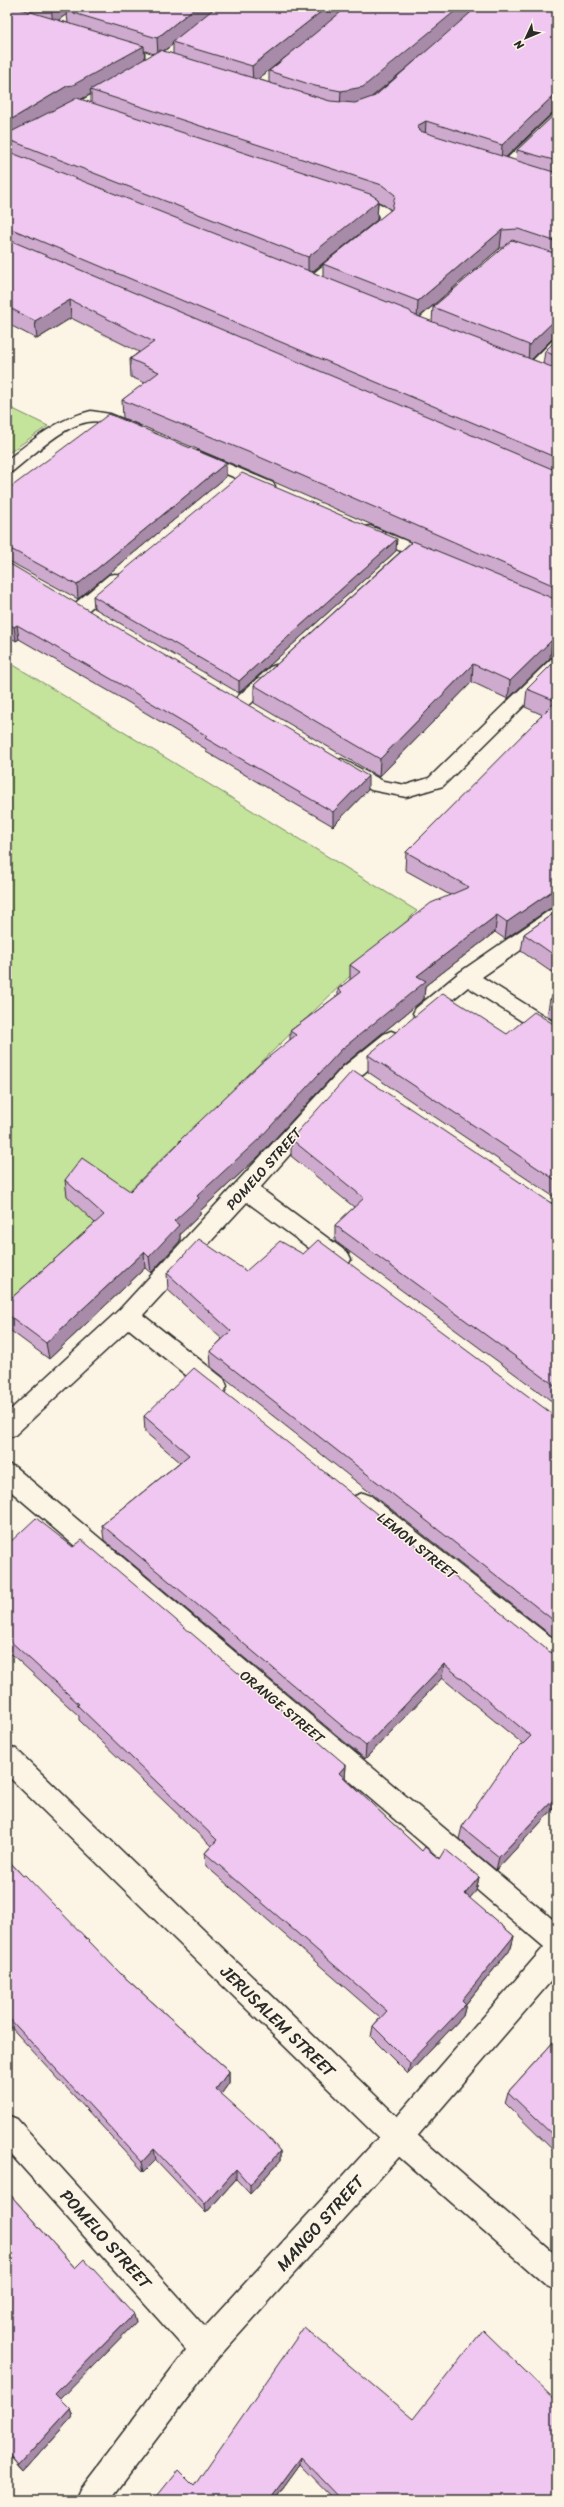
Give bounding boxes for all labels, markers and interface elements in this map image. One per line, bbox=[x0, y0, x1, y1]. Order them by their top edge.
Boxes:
north arrow bbox=[506, 18, 546, 58]
text: N bbox=[509, 35, 529, 55]
street label: POMELO STREET bbox=[220, 1121, 309, 1216]
street label: LEMON STREET bbox=[372, 1506, 463, 1587]
street label: ORANGE STREET bbox=[234, 1664, 331, 1751]
street label: JERUSALEM STREET bbox=[212, 1957, 344, 2085]
street label: MANGO STREET bbox=[268, 2167, 373, 2278]
street label: POMELO STREET bbox=[52, 2182, 161, 2297]

